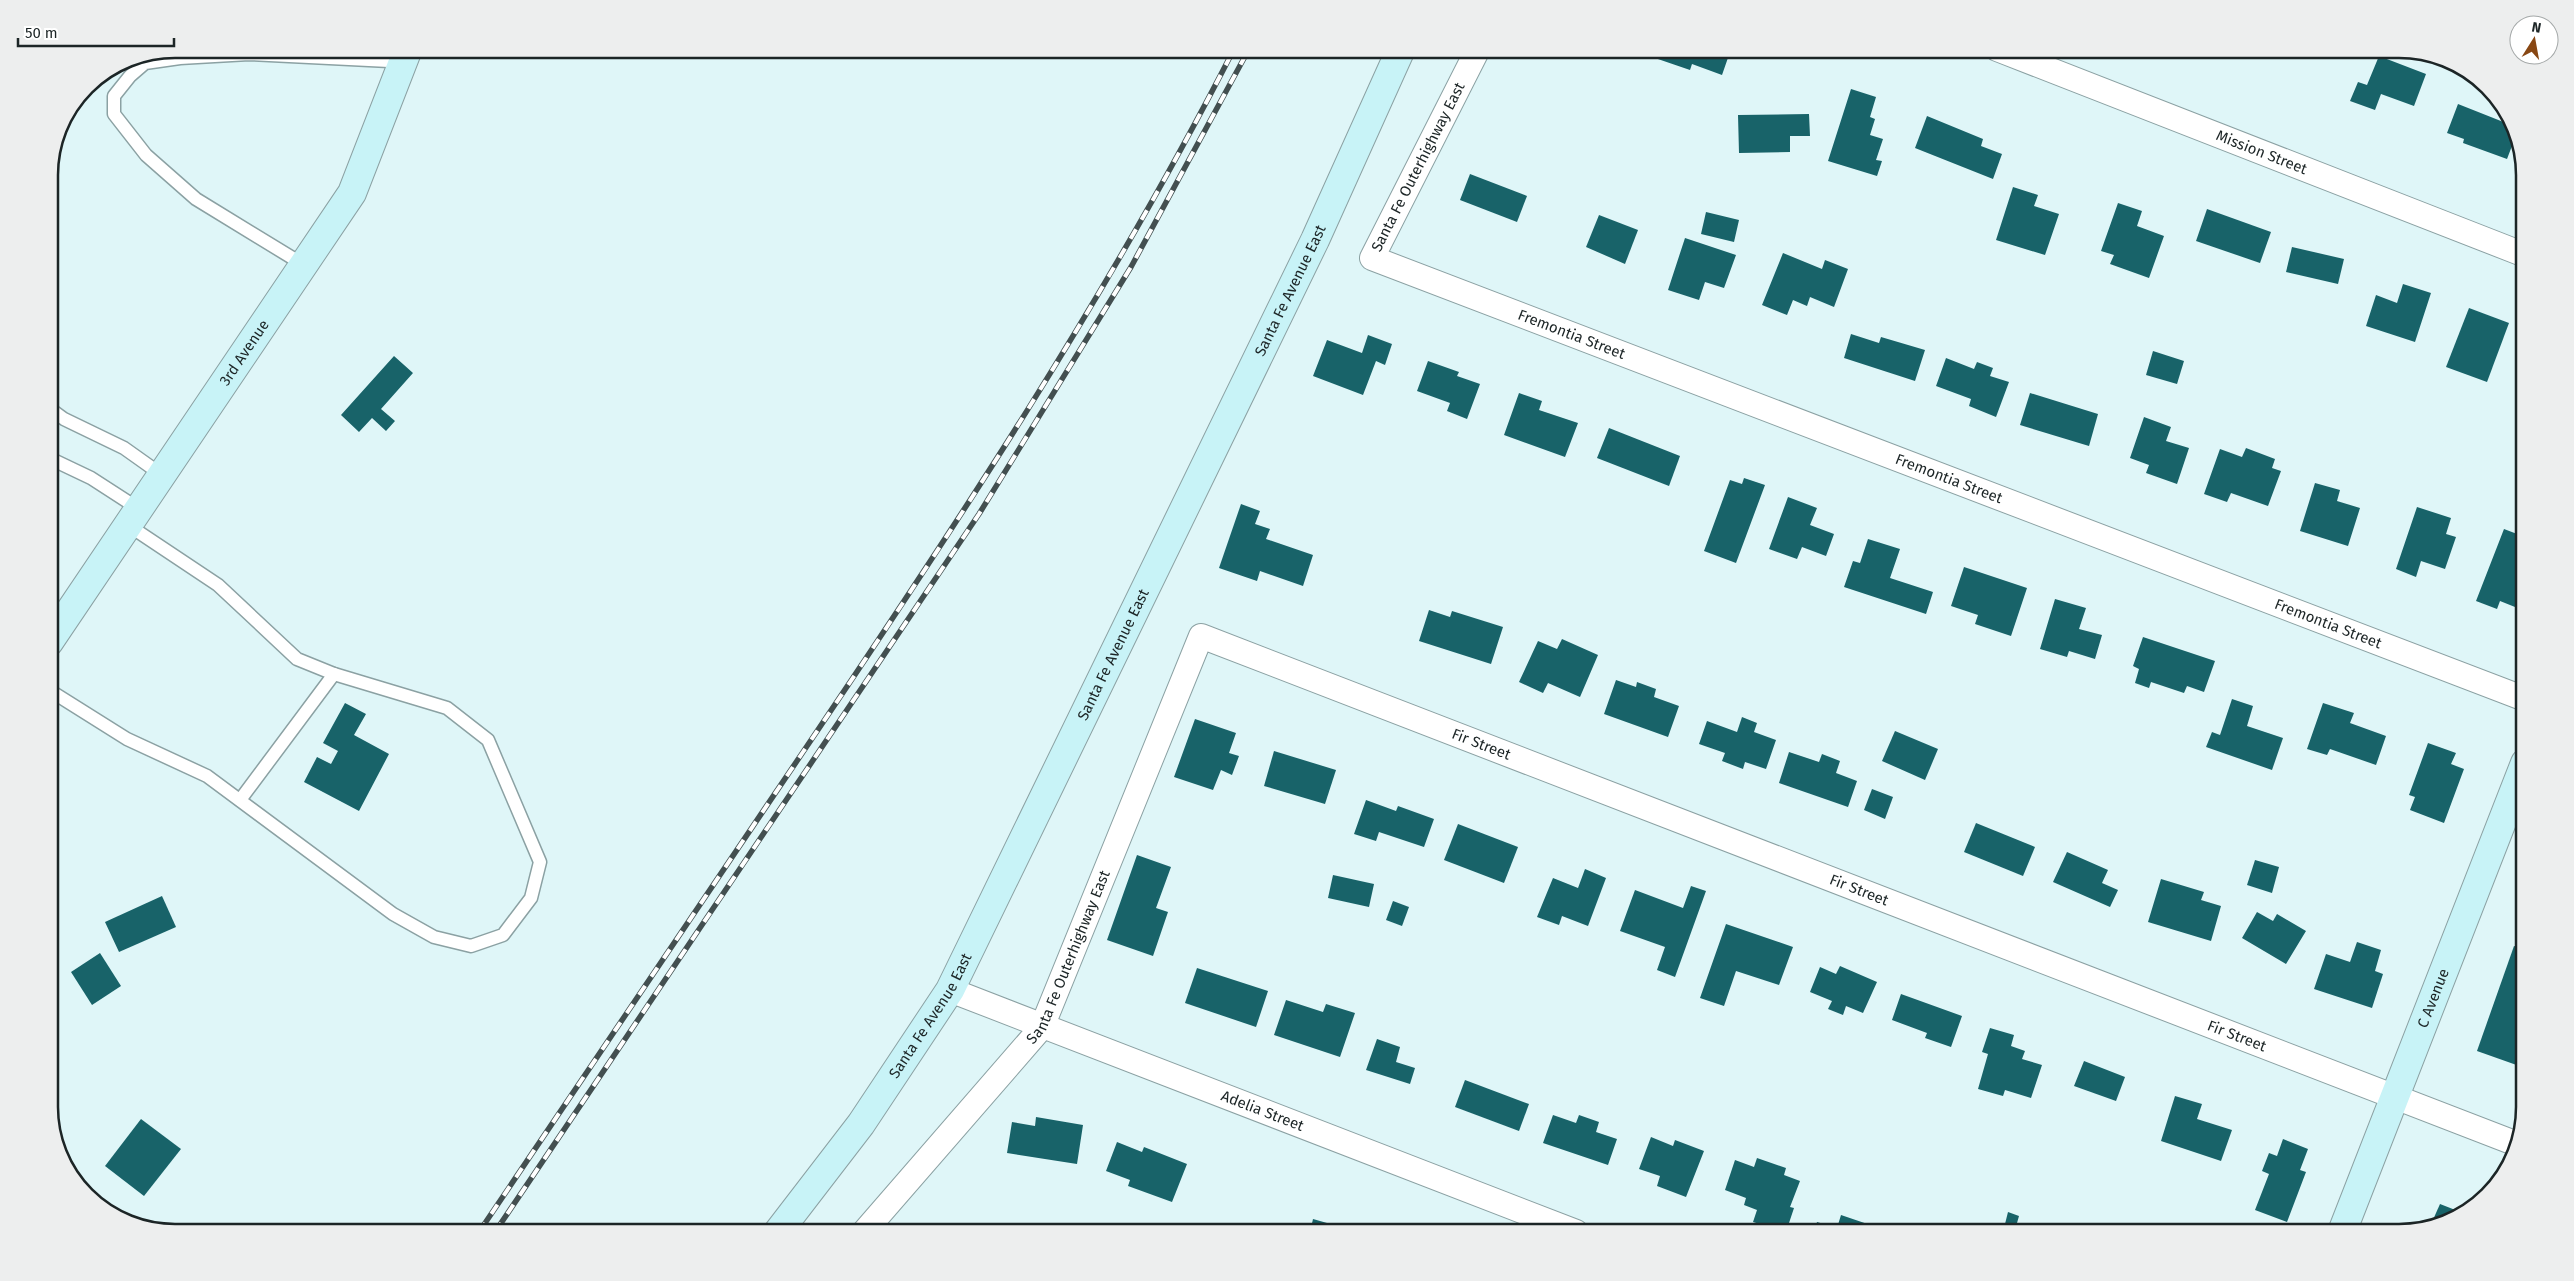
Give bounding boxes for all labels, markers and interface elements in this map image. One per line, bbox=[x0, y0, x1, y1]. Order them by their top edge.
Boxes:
scale bar bbox=[18, 15, 174, 47]
north arrow bbox=[2509, 15, 2559, 65]
text: N bbox=[2530, 18, 2543, 37]
text: 50 m bbox=[25, 24, 58, 42]
street label: Santa Fe Outerhighway East bbox=[1367, 79, 1469, 255]
street label: Mission Street bbox=[2213, 126, 2310, 178]
street label: Santa Fe Avenue East bbox=[1251, 221, 1330, 359]
street label: Fremontia Street bbox=[1515, 306, 1628, 363]
street label: 3rd Avenue bbox=[216, 316, 273, 389]
street label: Fremontia Street bbox=[1893, 450, 2006, 508]
street label: Santa Fe Avenue East bbox=[1074, 586, 1153, 723]
street label: Fremontia Street bbox=[2272, 595, 2385, 653]
street label: Fir Street bbox=[1449, 725, 1514, 764]
street label: Santa Fe Outerhighway East bbox=[1022, 867, 1114, 1048]
street label: Fir Street bbox=[1827, 871, 1892, 910]
street label: Santa Fe Avenue East bbox=[885, 950, 976, 1082]
street label: C Avenue bbox=[2414, 966, 2453, 1030]
street label: Fir Street bbox=[2205, 1016, 2269, 1056]
street label: Adelia Street bbox=[1218, 1087, 1307, 1135]

